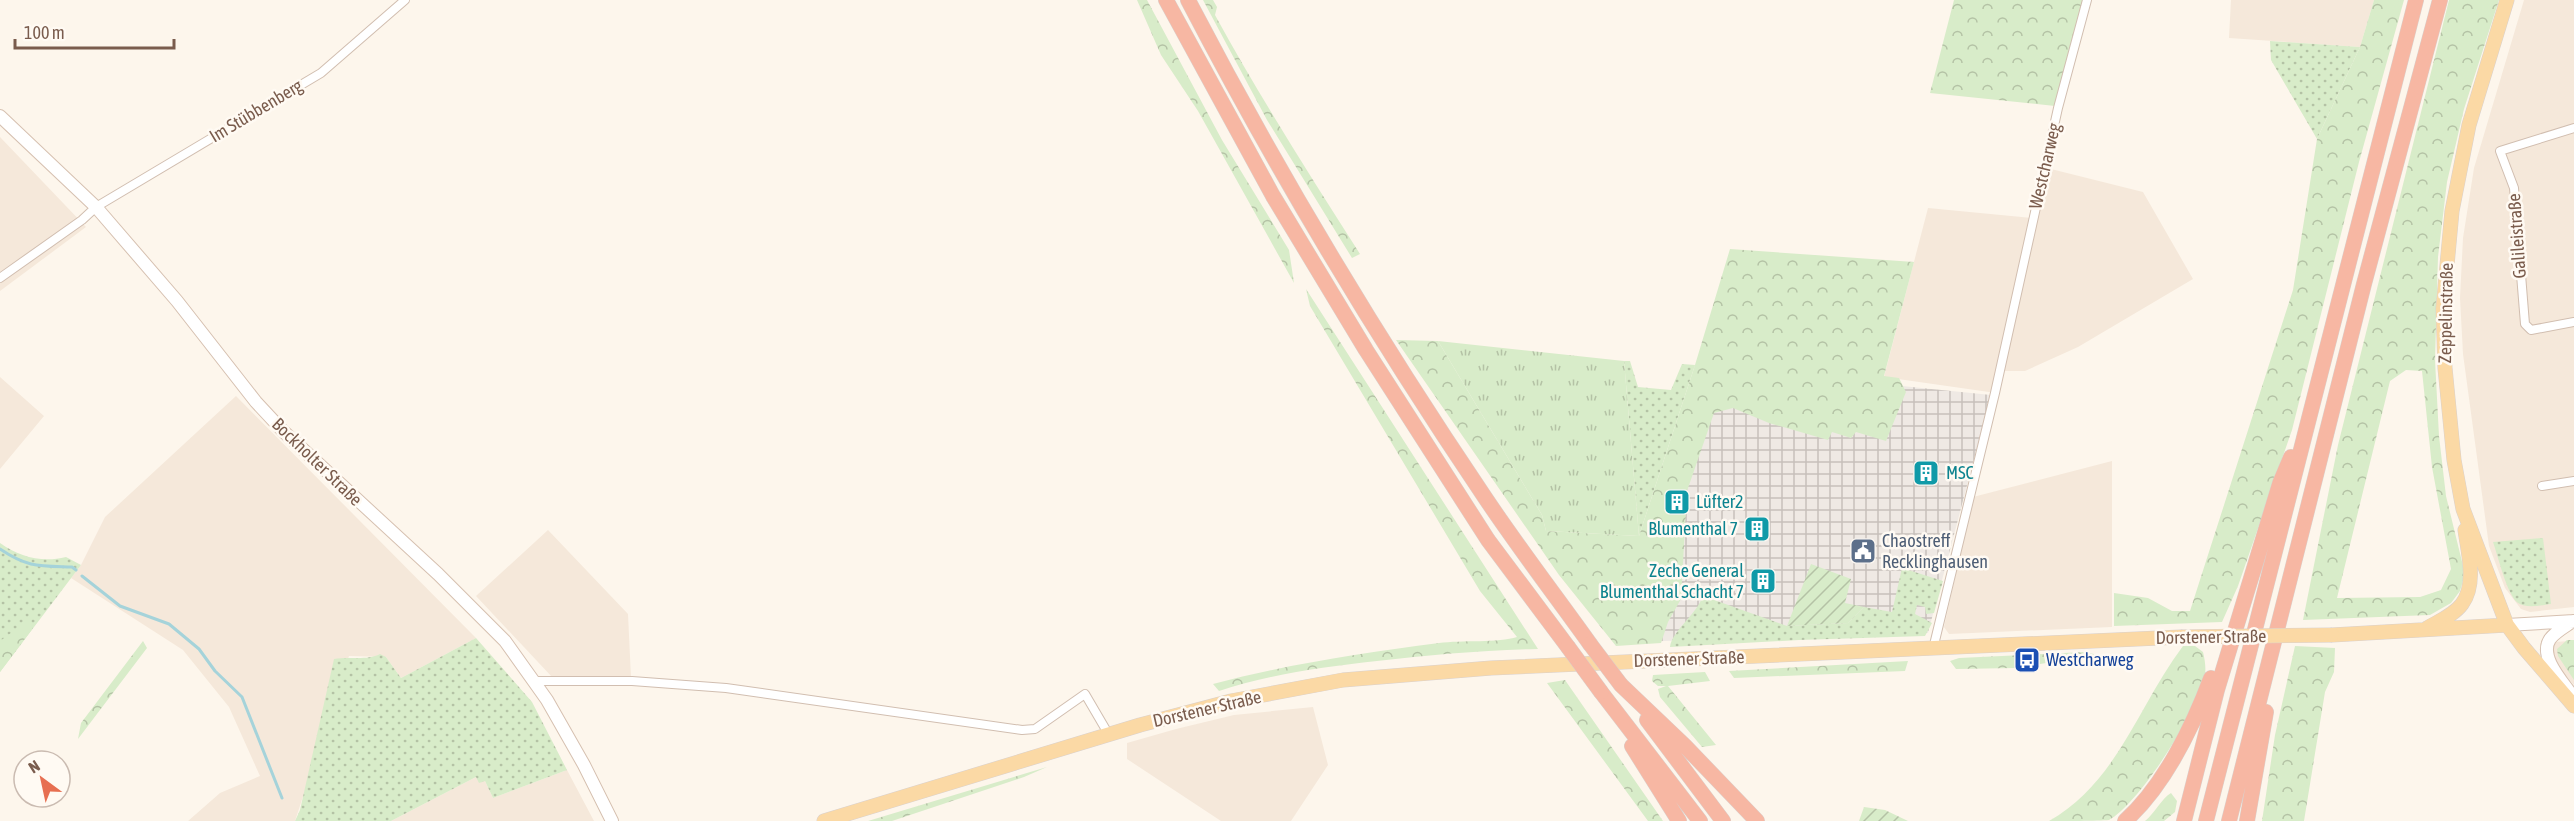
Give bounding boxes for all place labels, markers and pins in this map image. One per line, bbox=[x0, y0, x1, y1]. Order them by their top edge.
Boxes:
building icon: MSC bbox=[1911, 458, 1941, 488]
place label: MSC bbox=[1946, 462, 1974, 483]
building icon: Lüfter2 bbox=[1662, 487, 1692, 517]
place label: Lüfter2 bbox=[1696, 491, 1744, 512]
building icon: Blumenthal 7 bbox=[1742, 514, 1772, 544]
place label: Blumenthal 7 bbox=[1648, 518, 1738, 539]
place label: Chaostreff Recklinghausen bbox=[1882, 530, 1988, 572]
public building icon: Chaostreff Recklinghausen bbox=[1848, 536, 1878, 566]
place label: Zeche General Blumenthal Schacht 7 bbox=[1600, 560, 1744, 602]
building icon: Zeche General Blumenthal Schacht 7 bbox=[1748, 566, 1778, 596]
bus stop icon: Westcharweg bbox=[2012, 645, 2042, 675]
place label: Westcharweg bbox=[2046, 649, 2134, 670]

